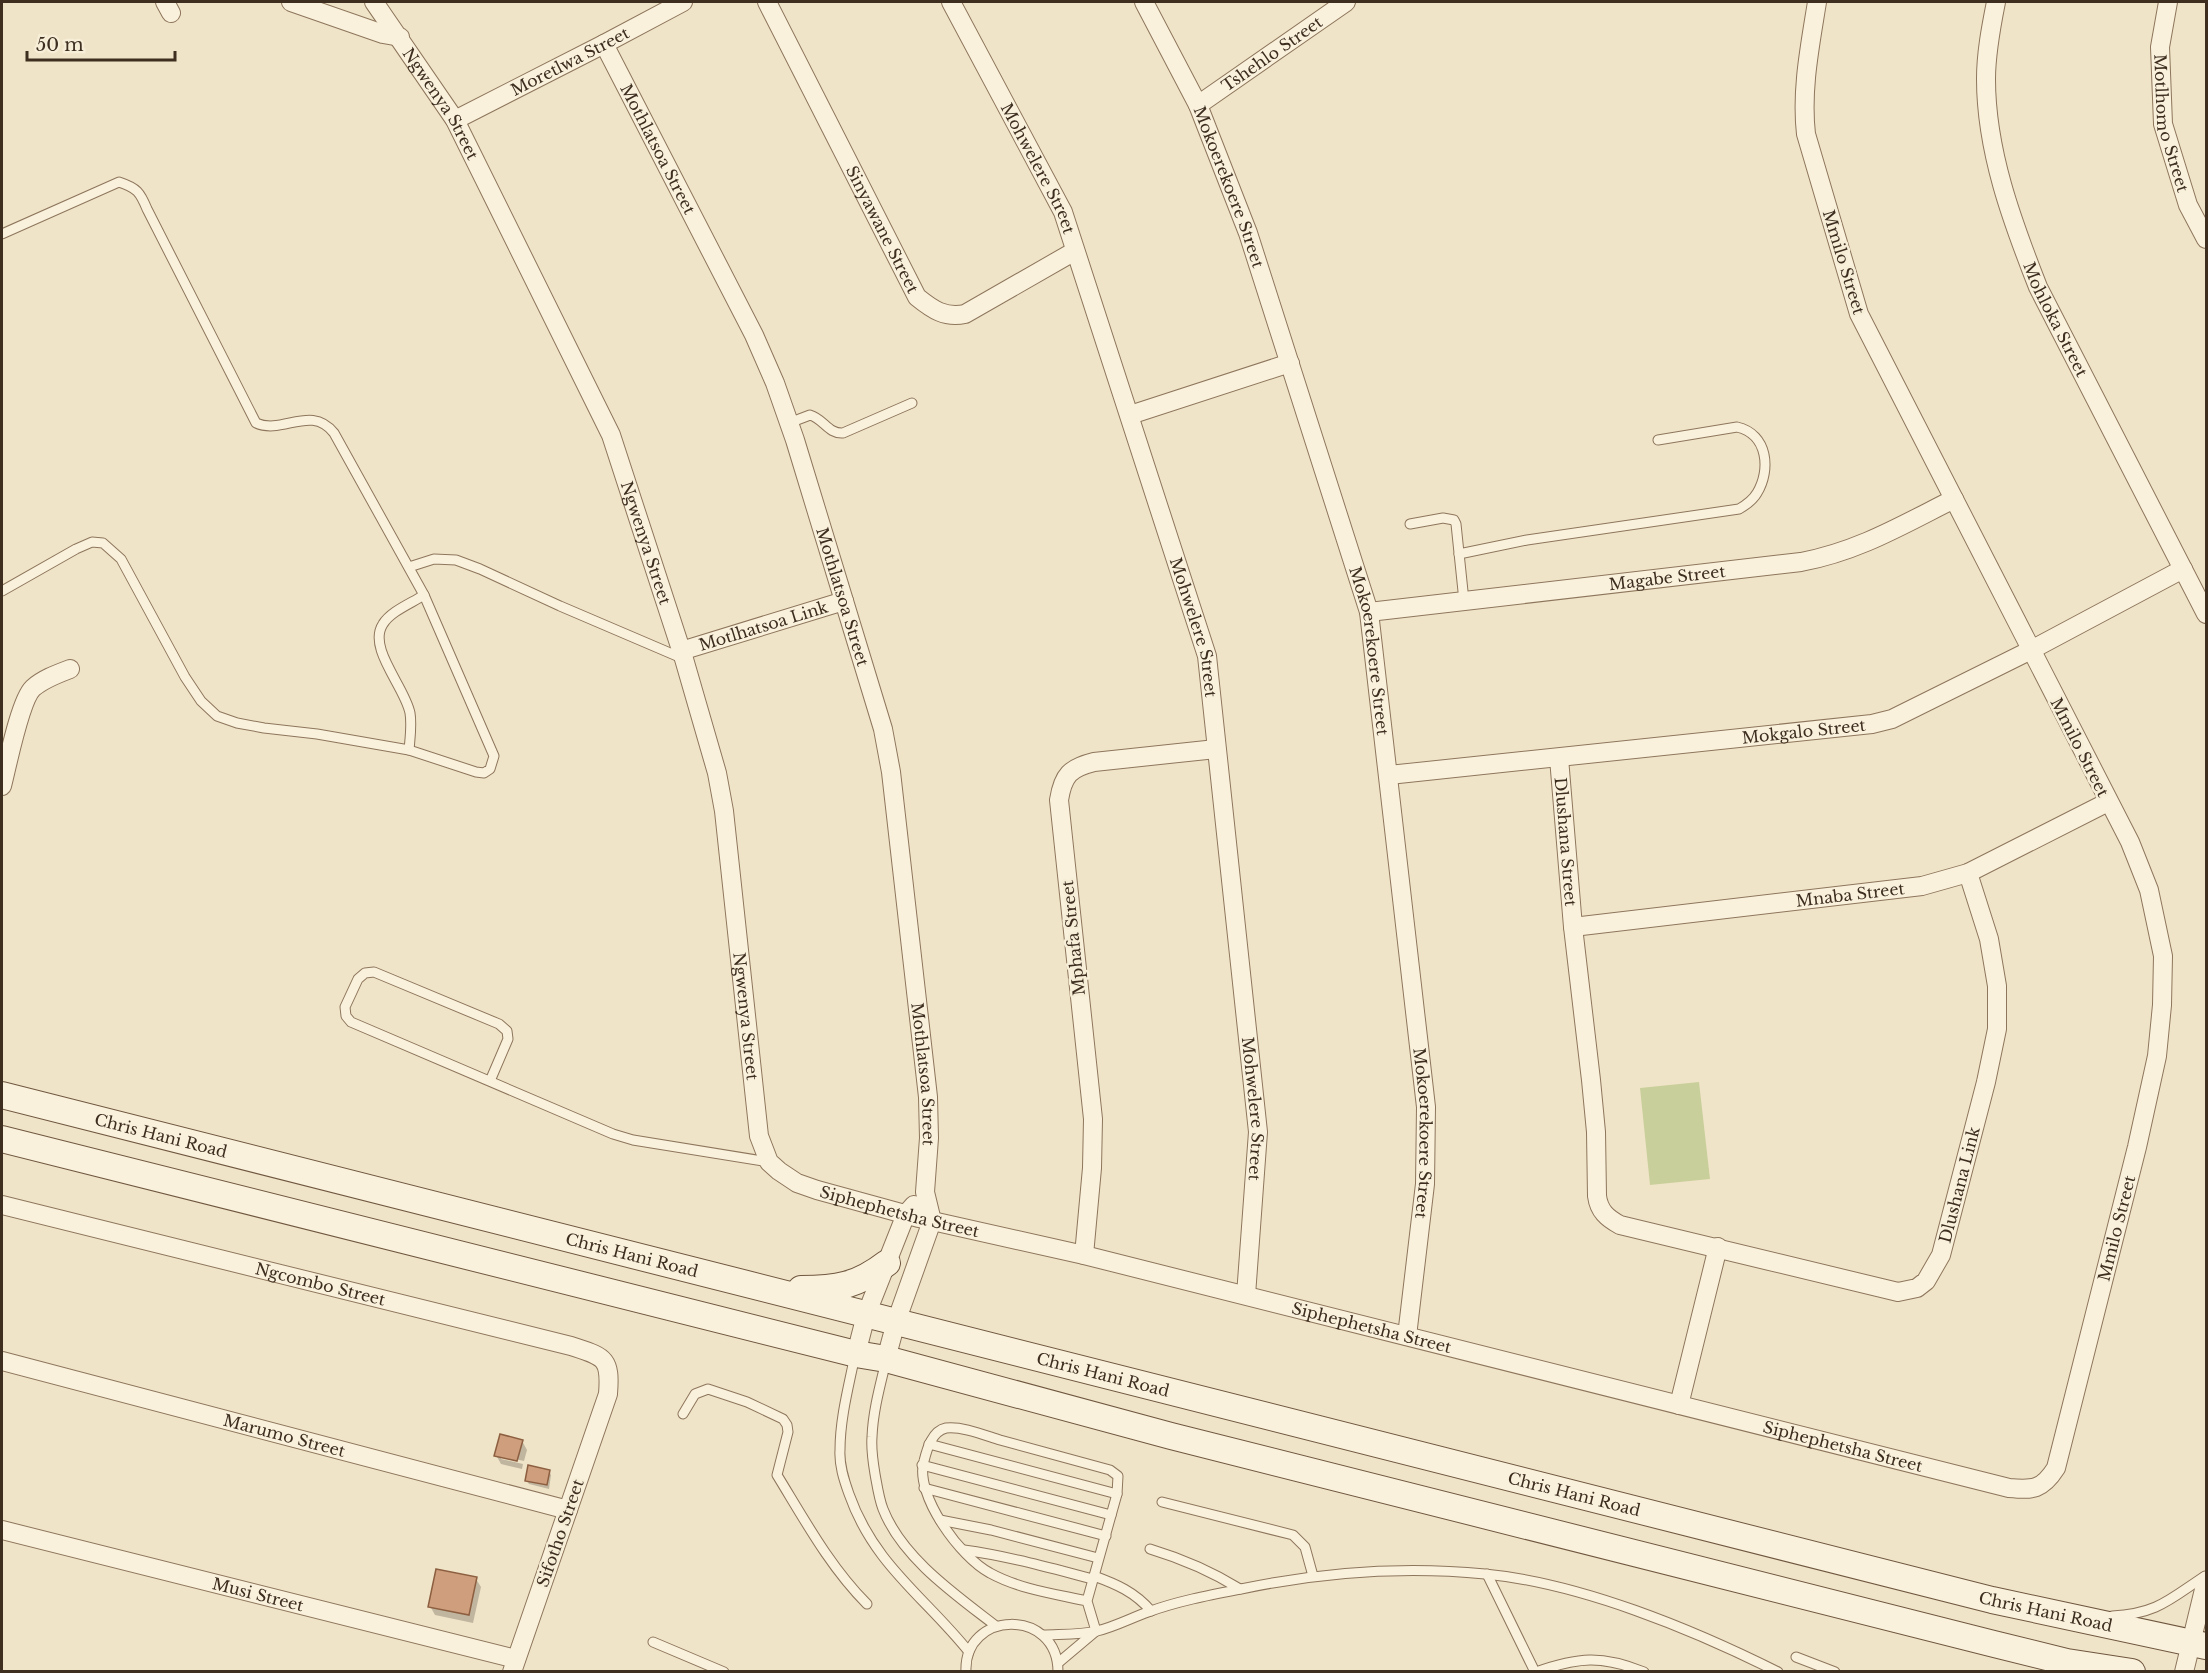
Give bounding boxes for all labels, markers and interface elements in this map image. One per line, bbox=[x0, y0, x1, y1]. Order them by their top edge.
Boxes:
street label: Tshehlo Street bbox=[1218, 12, 1326, 96]
street label: Moretlwa Street bbox=[507, 23, 632, 100]
scale bar bbox=[27, 24, 176, 62]
text: 50 m bbox=[36, 34, 84, 56]
street label: Ngwenya Street bbox=[398, 44, 483, 163]
street label: Motlhomo Street bbox=[2150, 54, 2193, 194]
street label: Mothlatsoa Street bbox=[616, 80, 700, 217]
street label: Mohwelere Street bbox=[997, 99, 1079, 236]
street label: Mokoerekoere Street bbox=[1189, 103, 1268, 270]
street label: Sinyawane Street bbox=[842, 162, 923, 296]
street label: Mmilo Street bbox=[1819, 207, 1869, 317]
street label: Mohloka Street bbox=[2019, 259, 2092, 380]
street label: Ngwenya Street bbox=[617, 479, 676, 607]
street label: Mothlatsoa Street bbox=[812, 525, 873, 668]
street label: Mohwelere Street bbox=[1166, 555, 1221, 698]
street label: Magabe Street bbox=[1608, 561, 1726, 594]
street label: Mokoerekoere Street bbox=[1345, 564, 1393, 736]
street label: Motlhatsoa Link bbox=[696, 597, 830, 655]
street label: Mmilo Street bbox=[2046, 694, 2114, 800]
street label: Mokgalo Street bbox=[1741, 715, 1866, 748]
street label: Dlushana Street bbox=[1551, 776, 1581, 907]
street label: Mnaba Street bbox=[1795, 878, 1906, 911]
street label: Mphafa Street bbox=[1057, 879, 1089, 997]
street label: Ngwenya Street bbox=[729, 951, 763, 1081]
street label: Mothlatsoa Street bbox=[907, 1001, 939, 1147]
street label: Mohwelere Street bbox=[1238, 1036, 1268, 1181]
street label: Mokoerekoere Street bbox=[1409, 1047, 1436, 1220]
street label: Chris Hani Road bbox=[92, 1109, 230, 1162]
street label: Dlushana Link bbox=[1935, 1124, 1984, 1245]
street label: Mmilo Street bbox=[2094, 1173, 2139, 1283]
street label: Siphephetsha Street bbox=[818, 1181, 981, 1241]
street label: Chris Hani Road bbox=[564, 1228, 701, 1281]
street label: Ngcombo Street bbox=[253, 1258, 388, 1310]
street label: Siphephetsha Street bbox=[1290, 1298, 1453, 1357]
street label: Chris Hani Road bbox=[1035, 1348, 1172, 1401]
street label: Marumo Street bbox=[221, 1410, 347, 1461]
street label: Siphephetsha Street bbox=[1761, 1416, 1925, 1476]
street label: Chris Hani Road bbox=[1506, 1468, 1643, 1520]
street label: Sifotho Street bbox=[532, 1476, 588, 1590]
street label: Musi Street bbox=[210, 1573, 306, 1615]
street label: Chris Hani Road bbox=[1977, 1587, 2115, 1636]

